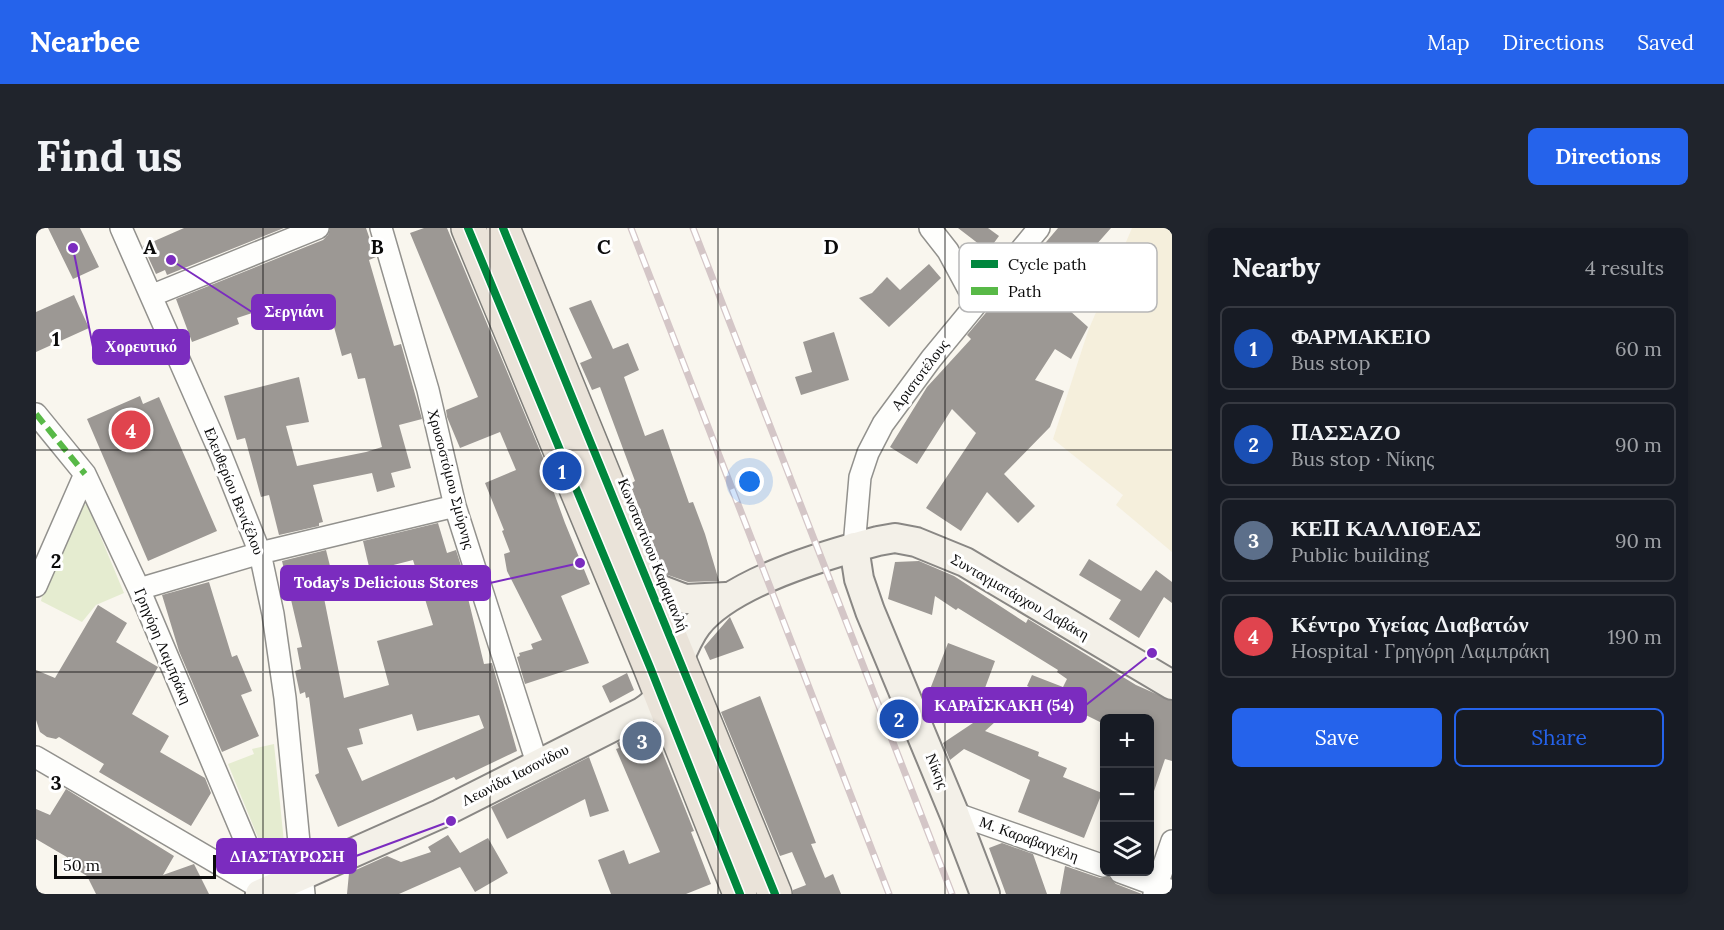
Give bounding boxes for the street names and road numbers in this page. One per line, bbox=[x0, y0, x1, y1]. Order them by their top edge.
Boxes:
street label: Αριστοτέλους bbox=[887, 335, 953, 414]
street label: Χρυσοστόμου Σμύρνης bbox=[424, 407, 479, 551]
street label: Ελευθερίου Βενιζέλου bbox=[200, 424, 269, 557]
street label: Κωνσταντίνου Καραμανλή bbox=[614, 475, 693, 634]
street label: Συνταγματάρχου Δαβάκη bbox=[948, 549, 1093, 644]
street label: Γρηγόρη Λαμπράκη bbox=[130, 585, 197, 707]
street label: Λεωνίδα Ιασονίδου bbox=[458, 739, 572, 810]
street label: Νίκης bbox=[922, 750, 953, 791]
street label: Μ. Καραβαγγέλη bbox=[977, 812, 1082, 865]

